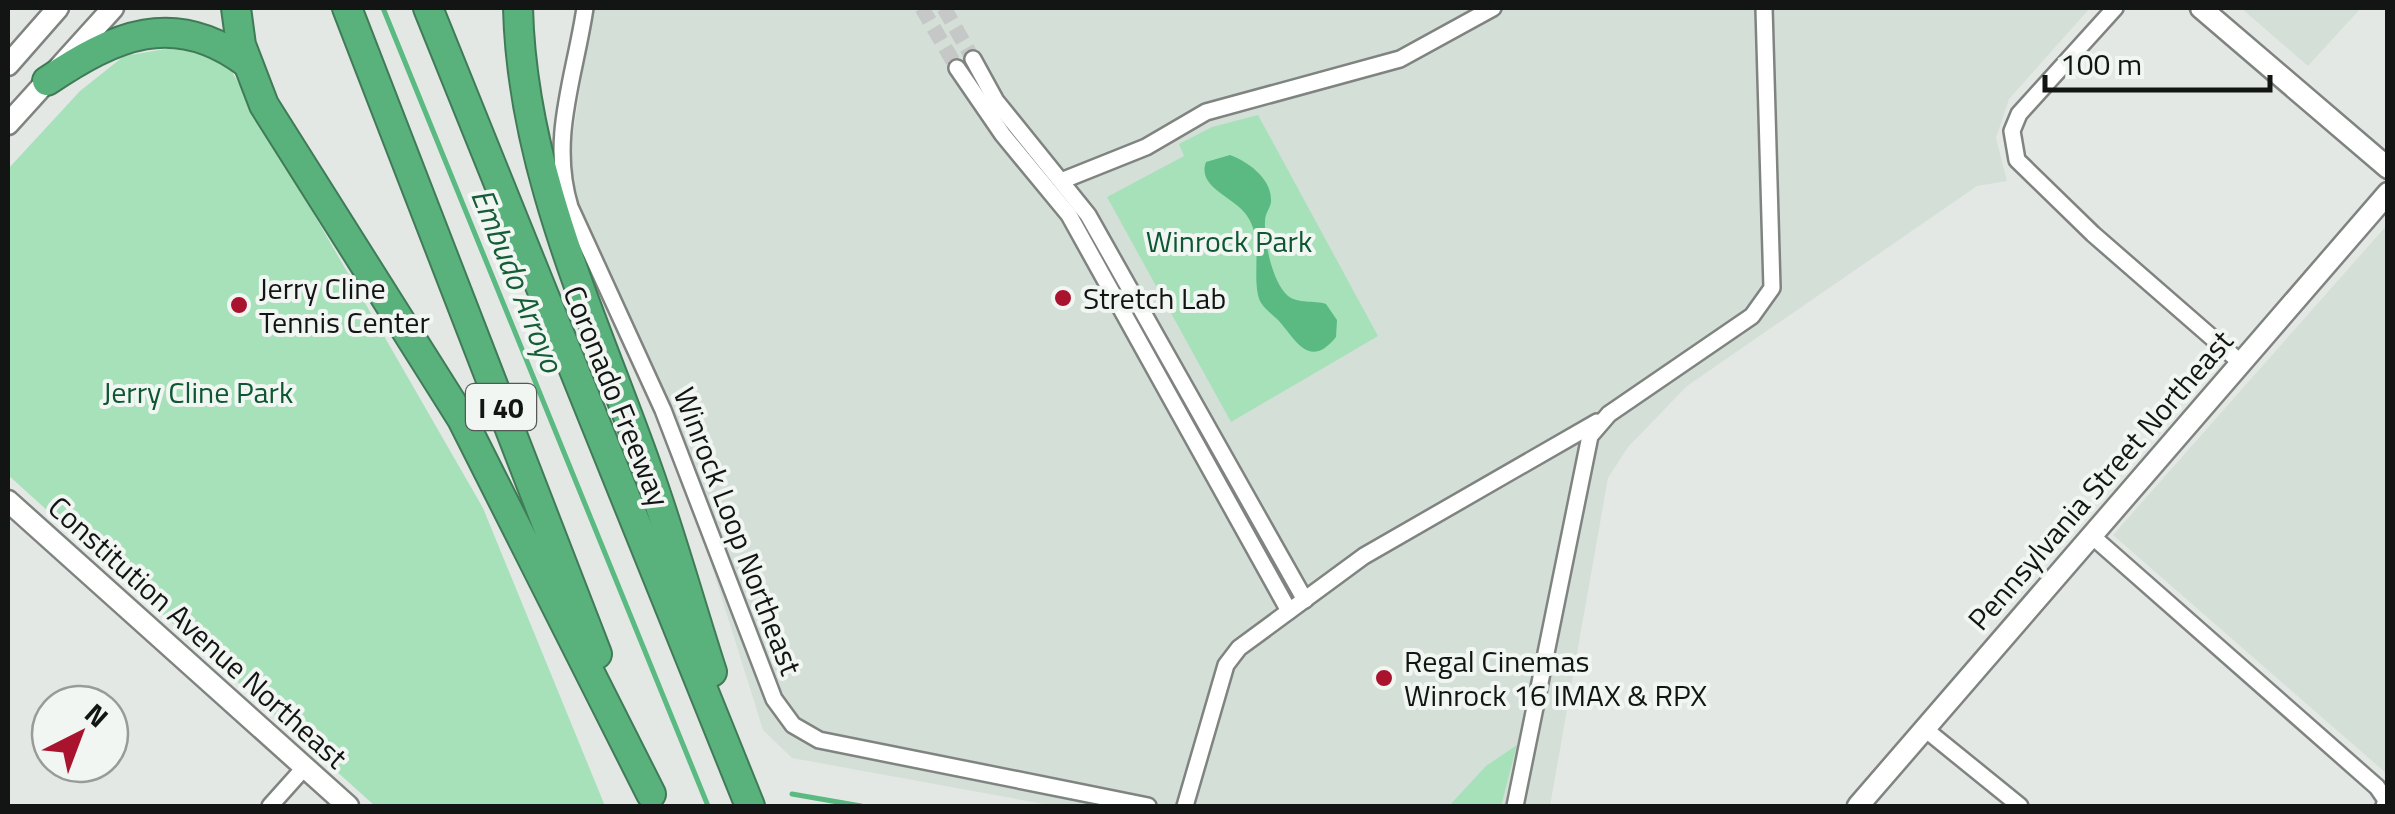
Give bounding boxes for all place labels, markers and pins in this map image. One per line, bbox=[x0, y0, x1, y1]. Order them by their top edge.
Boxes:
place label: Jerry Cline Tennis Center bbox=[259, 265, 430, 345]
place label: Stretch Lab bbox=[1083, 275, 1226, 321]
marker: Stretch Lab bbox=[1052, 287, 1074, 309]
marker: Jerry Cline Tennis Center bbox=[228, 294, 250, 316]
place label: Regal Cinemas Winrock 16 IMAX & RPX bbox=[1404, 638, 1707, 718]
marker: Regal Cinemas Winrock 16 IMAX & RPX bbox=[1373, 667, 1395, 689]

